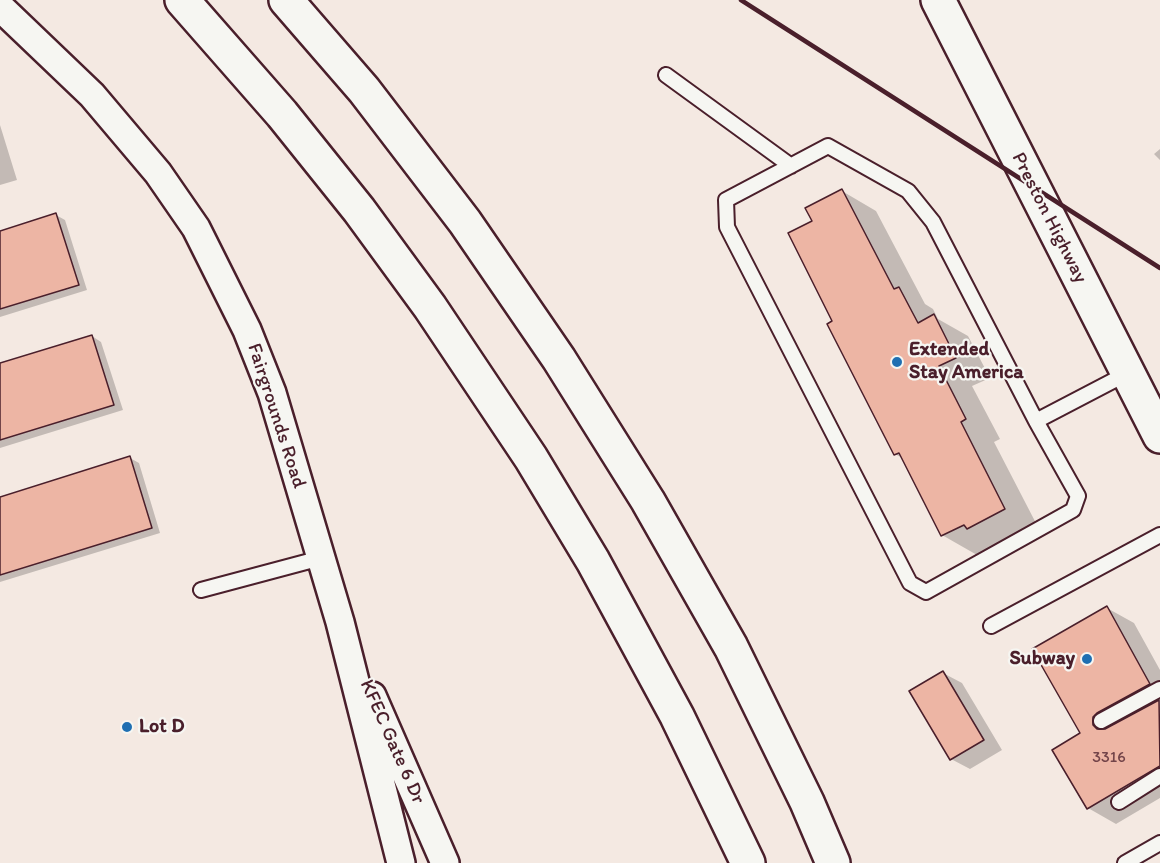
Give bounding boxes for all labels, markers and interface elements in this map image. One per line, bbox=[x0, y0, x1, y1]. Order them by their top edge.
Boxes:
street label: Preston Highway bbox=[1006, 149, 1092, 287]
place label: Extended Stay America bbox=[909, 338, 1024, 385]
street label: Fairgrounds Road bbox=[241, 341, 311, 491]
marker: Extended Stay America bbox=[890, 355, 904, 369]
place label: Subway bbox=[1009, 647, 1075, 671]
marker: Subway bbox=[1080, 652, 1094, 666]
street label: KFEC Gate 6 Dr bbox=[354, 676, 430, 808]
place label: Lot D bbox=[139, 715, 184, 739]
marker: Lot D bbox=[120, 720, 134, 734]
house number: 3316 bbox=[1092, 748, 1126, 768]

